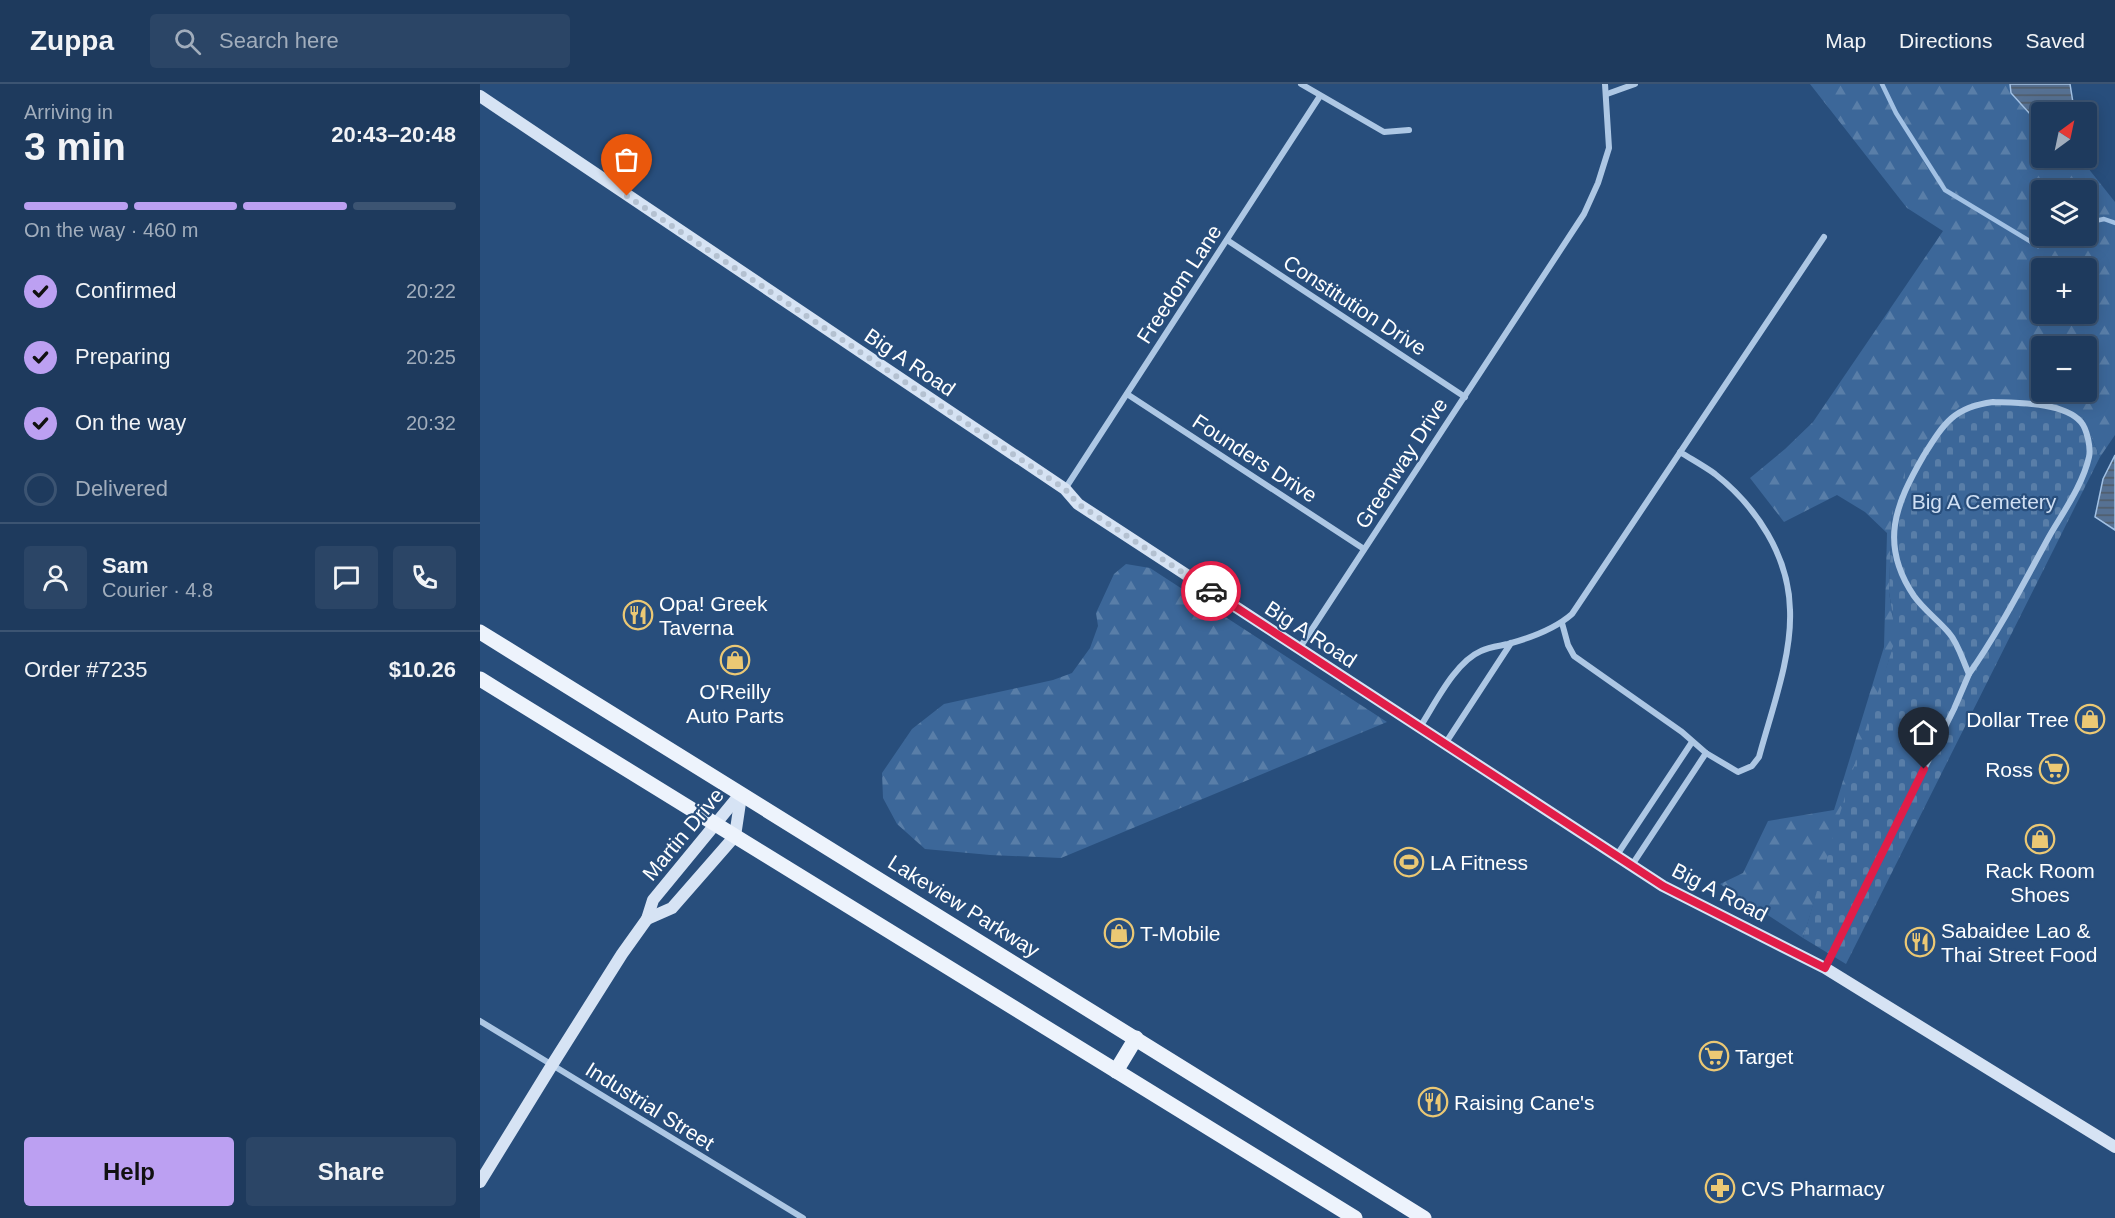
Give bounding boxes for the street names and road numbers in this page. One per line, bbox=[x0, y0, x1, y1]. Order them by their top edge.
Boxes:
street label: Freedom Lane bbox=[1132, 220, 1226, 348]
street label: Constitution Drive bbox=[1279, 250, 1431, 360]
street label: Big A Road bbox=[860, 323, 960, 401]
street label: Greenway Drive bbox=[1350, 394, 1452, 532]
street label: Founders Drive bbox=[1189, 409, 1321, 507]
street label: Big A Road bbox=[1261, 596, 1361, 672]
street label: Martin Drive bbox=[638, 783, 728, 885]
street label: Lakeview Parkway bbox=[884, 850, 1044, 962]
street label: Big A Road bbox=[1668, 858, 1772, 926]
street label: Industrial Street bbox=[582, 1057, 719, 1155]

